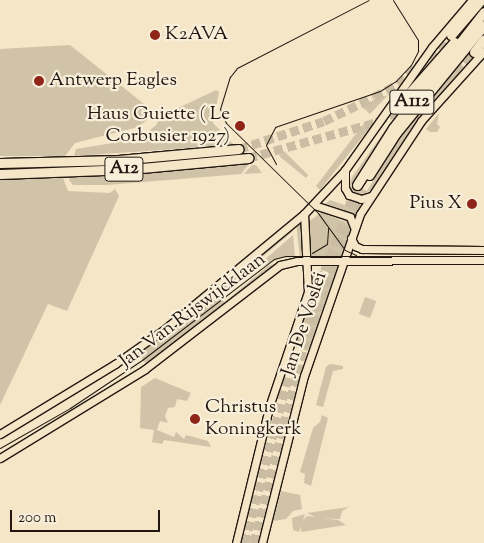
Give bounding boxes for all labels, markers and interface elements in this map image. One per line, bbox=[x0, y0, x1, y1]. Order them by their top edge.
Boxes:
place label: K2AVA bbox=[165, 24, 228, 46]
marker: K2AVA bbox=[149, 29, 161, 41]
place label: Antwerp Eagles bbox=[49, 70, 177, 92]
marker: Antwerp Eagles bbox=[33, 75, 45, 87]
road number: A112 bbox=[388, 86, 436, 118]
place label: Haus Guiette ( Le Corbusier 1927) bbox=[87, 104, 230, 148]
marker: Haus Guiette ( Le Corbusier 1927) bbox=[234, 120, 246, 132]
road number: A12 bbox=[104, 153, 144, 184]
place label: Pius X bbox=[410, 193, 462, 215]
marker: Pius X bbox=[466, 198, 478, 210]
street label: Jan Van Rijswijcklaan bbox=[115, 249, 271, 373]
street label: Jan De Voslei bbox=[277, 269, 333, 379]
place label: Christus Koningkerk bbox=[205, 397, 301, 441]
marker: Christus Koningkerk bbox=[189, 413, 201, 425]
scale bar bbox=[12, 500, 162, 532]
text: 200 m bbox=[18, 508, 57, 529]

